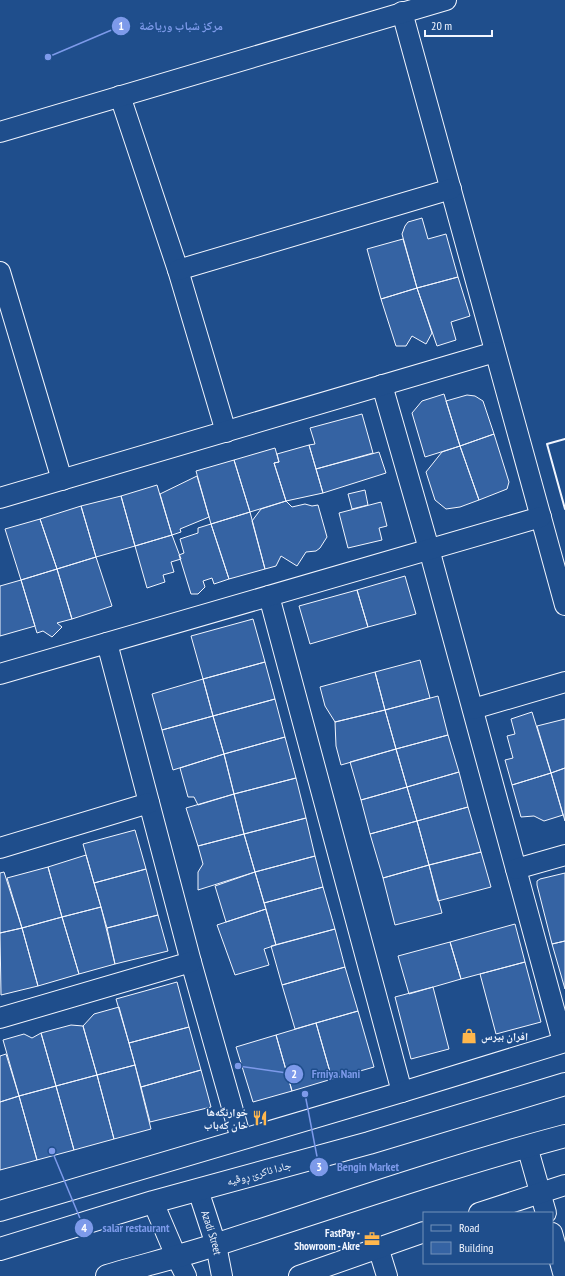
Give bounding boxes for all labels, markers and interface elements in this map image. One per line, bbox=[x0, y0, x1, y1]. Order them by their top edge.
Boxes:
scale bar bbox=[425, 12, 492, 38]
callout: مركز شباب ورياضة bbox=[111, 14, 231, 38]
text: 1 bbox=[118, 18, 124, 33]
text: مركز شباب ورياضة bbox=[139, 18, 223, 33]
text: 20 m bbox=[431, 18, 452, 33]
shop icon: افران بيرس bbox=[460, 1027, 478, 1045]
place label: افران بيرس bbox=[481, 1029, 528, 1044]
callout: Frniya Nani bbox=[284, 1062, 369, 1086]
text: 2 bbox=[291, 1066, 297, 1081]
text: Frniya Nani bbox=[312, 1066, 360, 1081]
place label: خوارنگەھا خان كەباب bbox=[204, 1105, 248, 1133]
restaurant icon: خوارنگەھا خان كەباب bbox=[251, 1109, 269, 1127]
callout: Bengin Market bbox=[309, 1155, 407, 1179]
street label: جادا ئاکرێ ڕوڤیە bbox=[225, 1158, 293, 1191]
text: 3 bbox=[316, 1159, 322, 1174]
text: Bengin Market bbox=[337, 1159, 400, 1174]
street label: Azadi Street bbox=[198, 1209, 225, 1256]
legend bbox=[423, 1212, 553, 1264]
callout: salar restaurant bbox=[74, 1216, 177, 1240]
text: 4 bbox=[81, 1220, 87, 1235]
text: salar restaurant bbox=[102, 1220, 170, 1235]
text: Road bbox=[459, 1220, 479, 1235]
place label: FastPay - Showroom - Akre bbox=[294, 1226, 360, 1253]
office icon: FastPay - Showroom - Akre bbox=[363, 1230, 381, 1248]
text: Building bbox=[459, 1240, 494, 1255]

